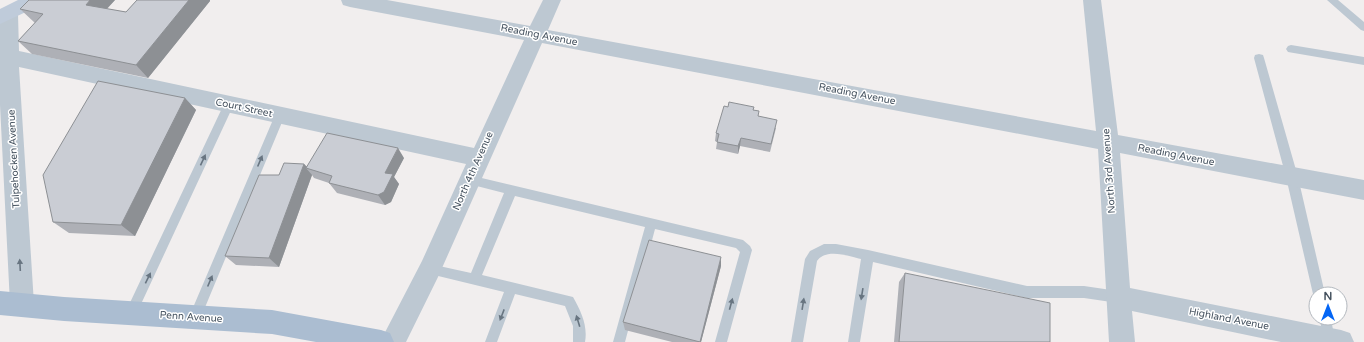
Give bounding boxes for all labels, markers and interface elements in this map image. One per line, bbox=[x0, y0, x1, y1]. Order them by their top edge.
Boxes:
street label: Reading Avenue bbox=[500, 22, 579, 48]
street label: Reading Avenue bbox=[818, 81, 897, 107]
street label: Court Street bbox=[214, 96, 274, 120]
street label: Tulpehocken Avenue bbox=[5, 109, 23, 209]
street label: North 3rd Avenue bbox=[1100, 128, 1118, 214]
street label: North 4th Avenue bbox=[450, 129, 496, 212]
street label: Reading Avenue bbox=[1137, 142, 1216, 168]
one-way arrow bbox=[200, 154, 206, 166]
one-way arrow bbox=[258, 155, 264, 167]
one-way arrow bbox=[17, 259, 24, 271]
one-way arrow bbox=[145, 272, 151, 283]
one-way arrow bbox=[207, 275, 213, 286]
north arrow bbox=[1308, 286, 1348, 326]
one-way arrow bbox=[859, 288, 865, 300]
text: N bbox=[1324, 290, 1332, 303]
one-way arrow bbox=[801, 297, 807, 310]
one-way arrow bbox=[729, 298, 735, 311]
street label: Highland Avenue bbox=[1188, 305, 1270, 333]
street label: Penn Avenue bbox=[159, 309, 223, 325]
one-way arrow bbox=[498, 309, 504, 321]
one-way arrow bbox=[574, 315, 580, 327]

